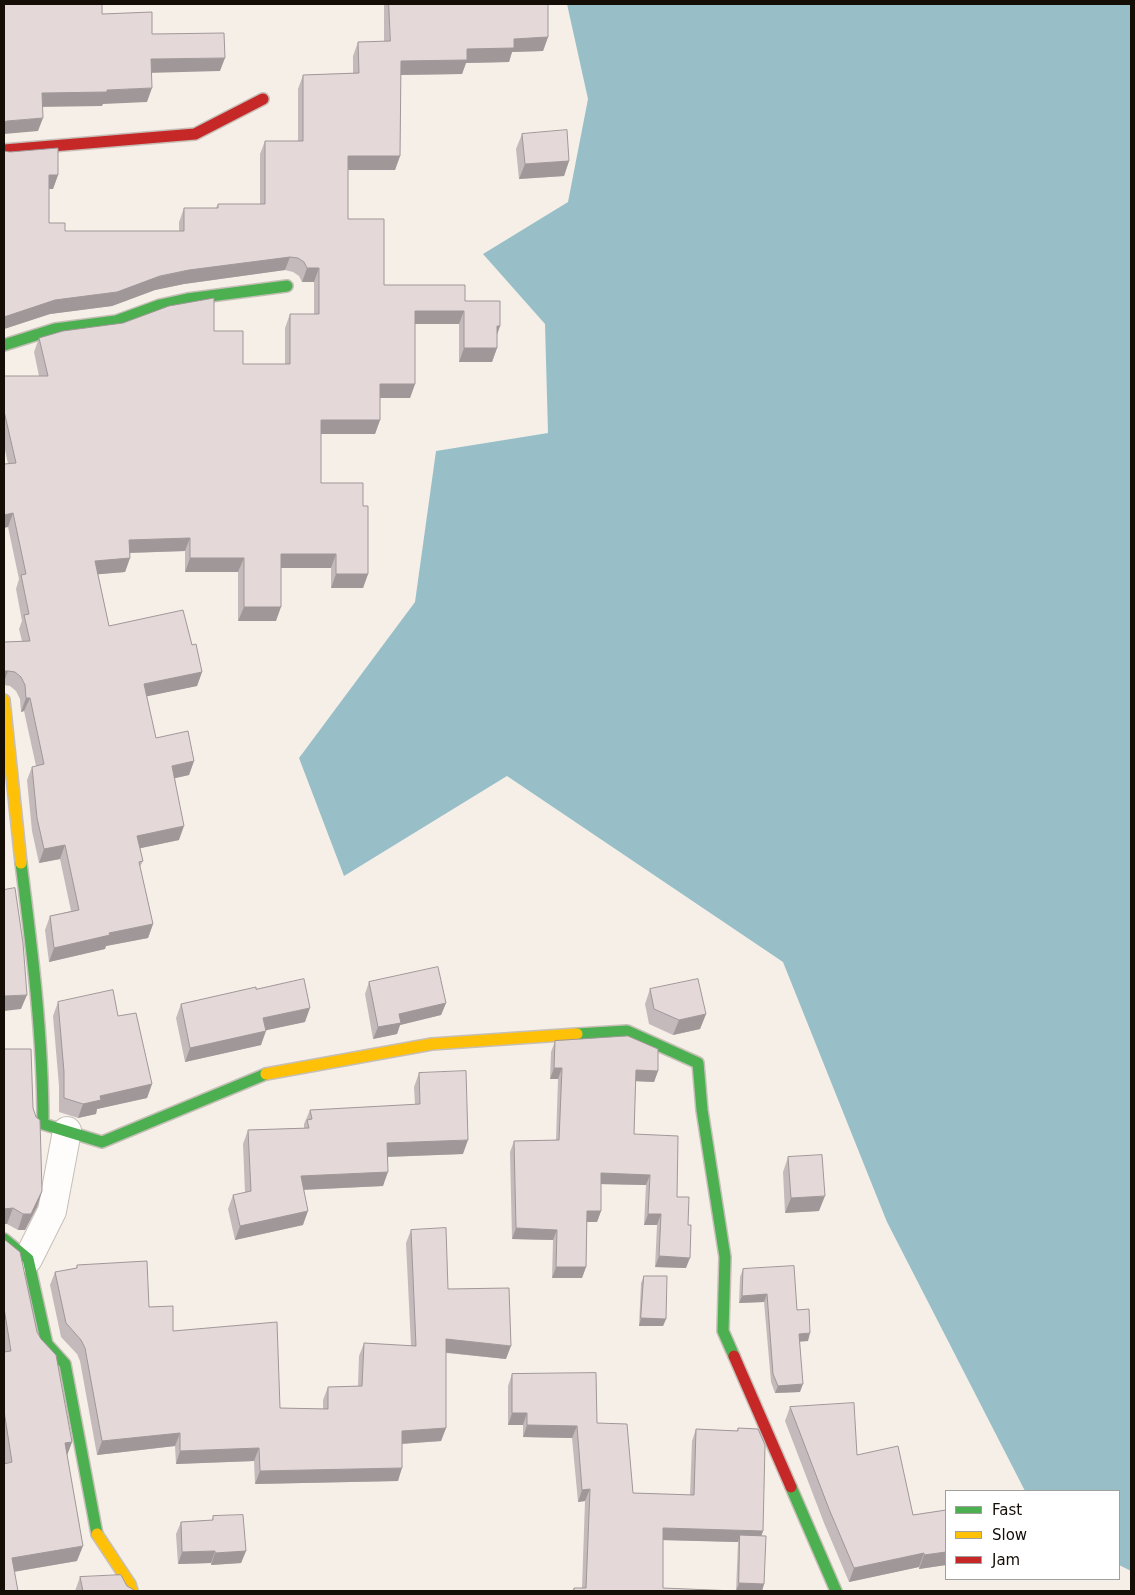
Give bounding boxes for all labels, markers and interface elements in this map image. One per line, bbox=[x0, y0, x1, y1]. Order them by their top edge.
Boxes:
legend bbox=[945, 1490, 1120, 1580]
text: Fast bbox=[992, 1501, 1022, 1519]
text: Slow bbox=[992, 1526, 1027, 1544]
text: Jam bbox=[992, 1551, 1020, 1569]

